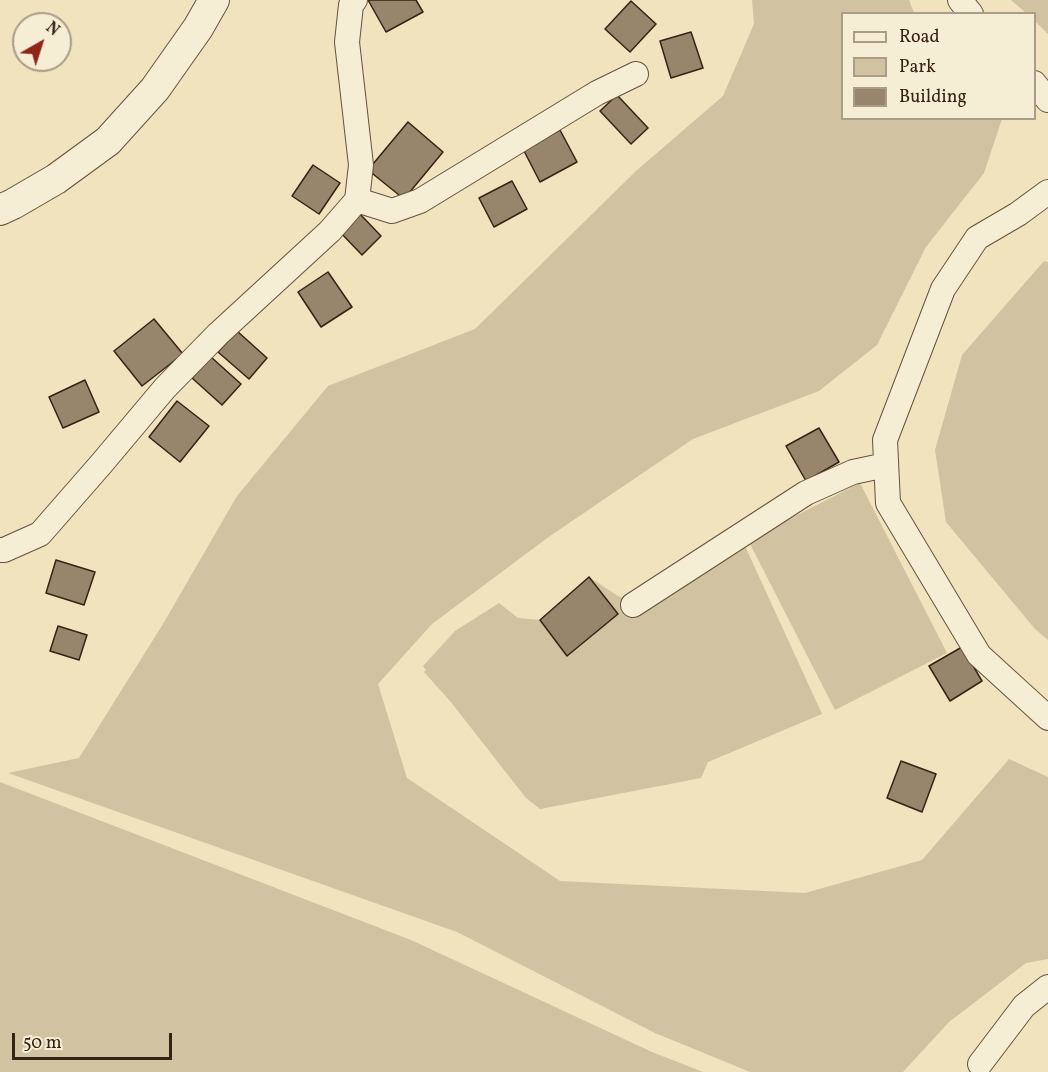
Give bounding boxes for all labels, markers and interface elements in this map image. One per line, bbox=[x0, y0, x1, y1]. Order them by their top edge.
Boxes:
north arrow bbox=[12, 12, 72, 72]
legend bbox=[841, 12, 1036, 120]
text: N bbox=[41, 17, 64, 42]
text: Road bbox=[899, 25, 940, 50]
text: Park bbox=[899, 55, 936, 80]
text: Building bbox=[899, 85, 967, 110]
scale bar bbox=[15, 1021, 176, 1059]
text: 50 m bbox=[23, 1031, 62, 1056]

